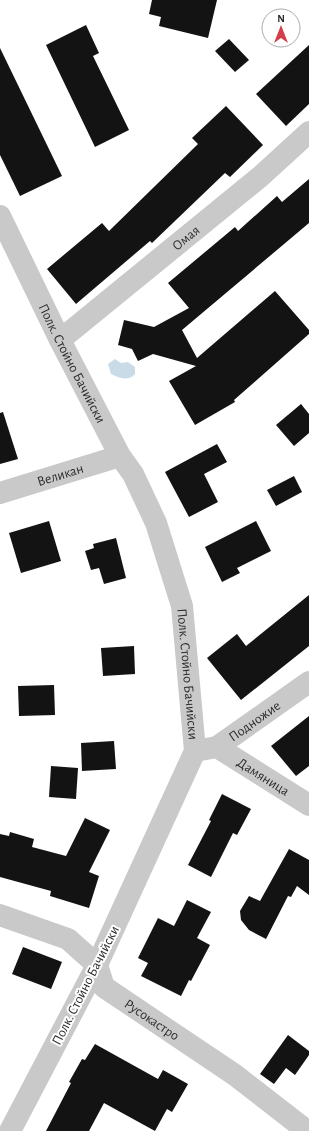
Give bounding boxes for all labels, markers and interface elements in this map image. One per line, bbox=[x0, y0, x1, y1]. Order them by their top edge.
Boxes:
north arrow bbox=[261, 8, 301, 48]
text: N bbox=[277, 13, 285, 24]
street label: Омая bbox=[170, 223, 203, 254]
street label: Полк. Стойно Бачийски bbox=[36, 302, 108, 426]
street label: Великан bbox=[36, 462, 85, 489]
street label: Полк. Стойно Бачийски bbox=[174, 608, 200, 740]
street label: Подножие bbox=[227, 699, 283, 744]
street label: Дамяница bbox=[234, 756, 292, 799]
street label: Полк. Стойно Бачийски bbox=[50, 924, 122, 1047]
street label: Русокастро bbox=[122, 997, 182, 1044]

